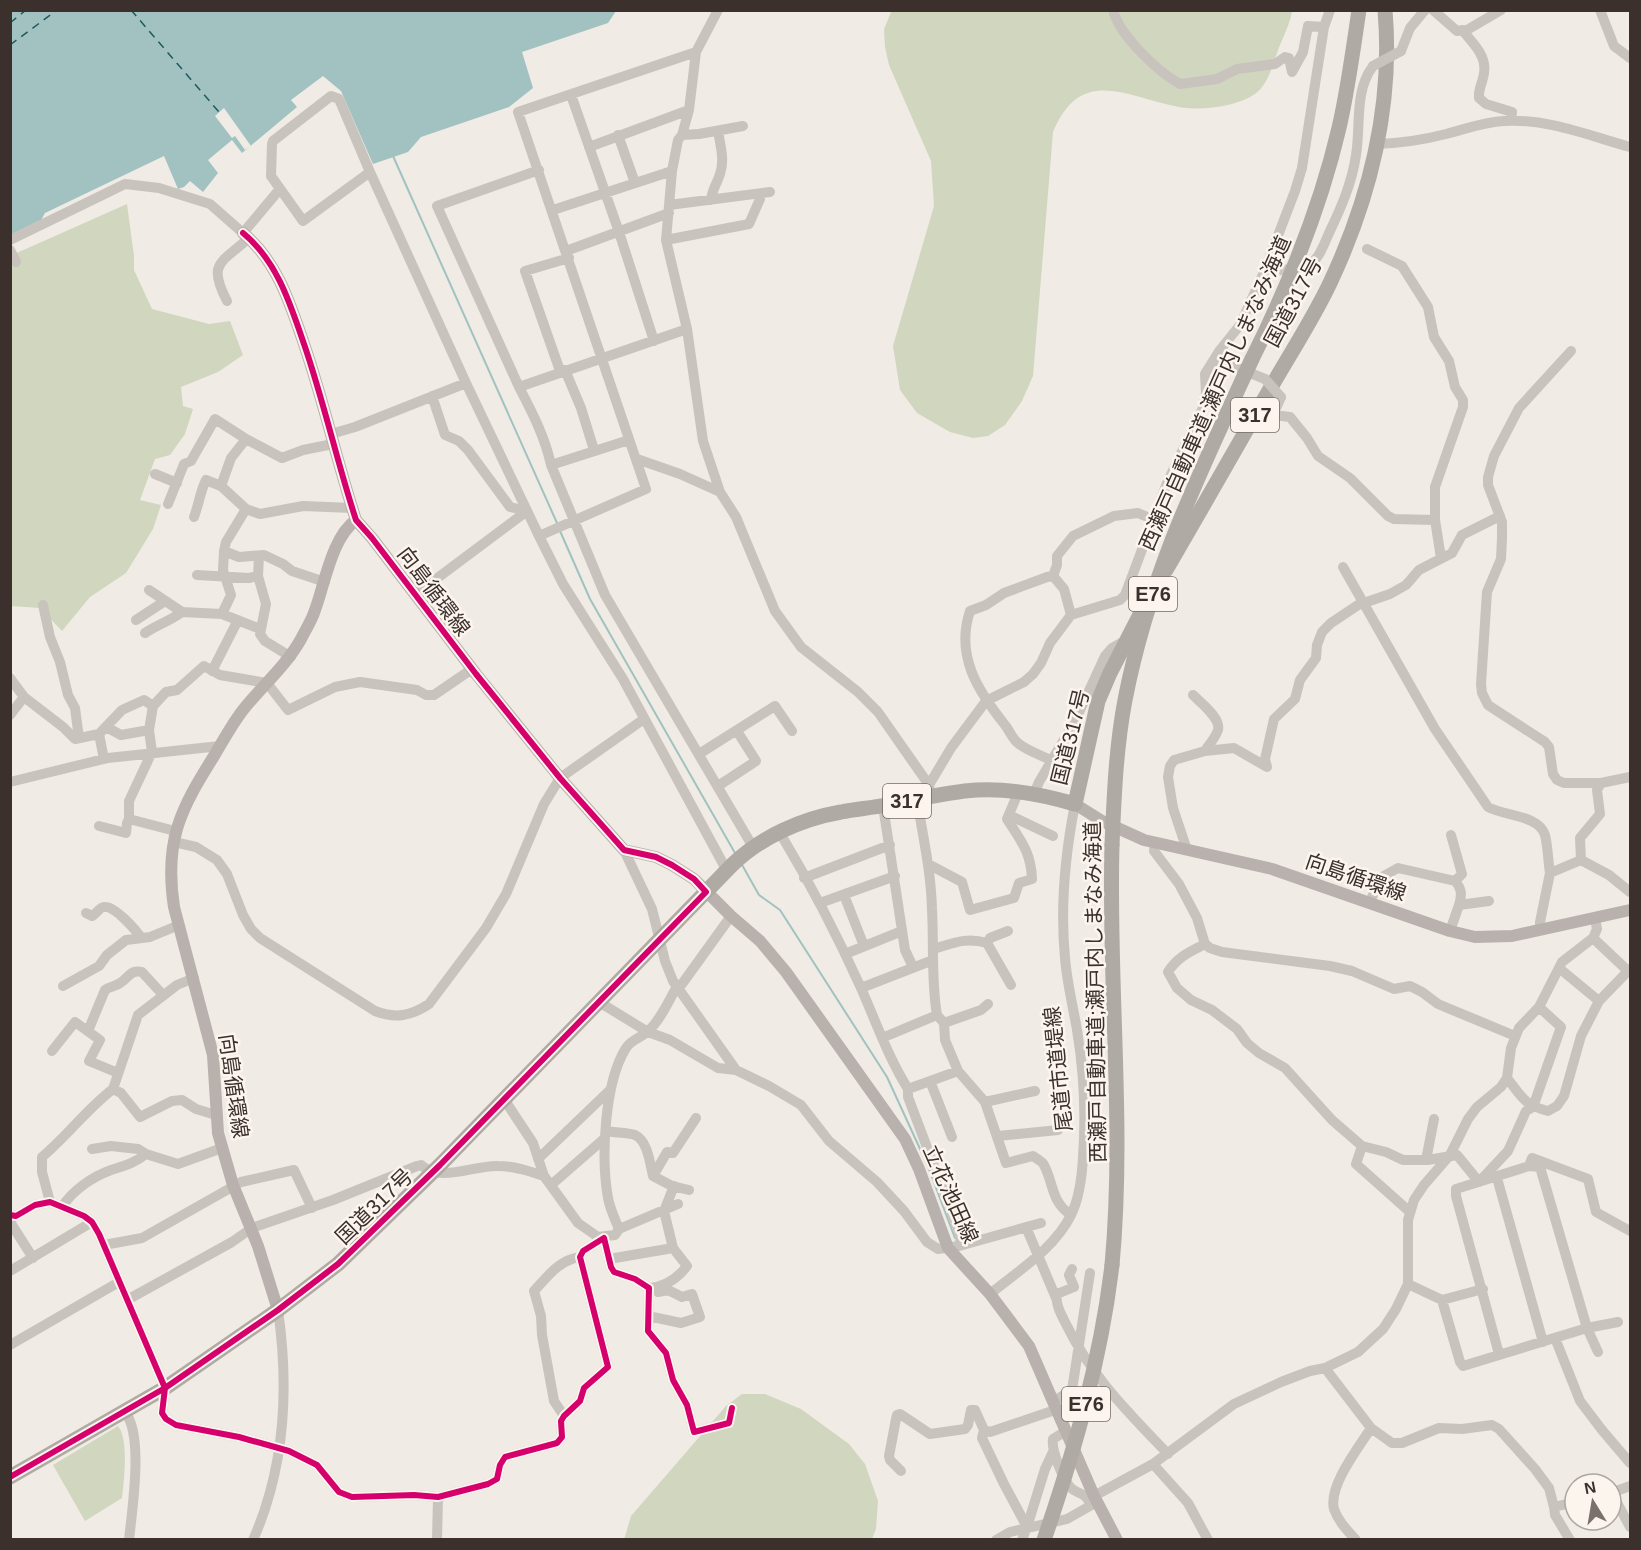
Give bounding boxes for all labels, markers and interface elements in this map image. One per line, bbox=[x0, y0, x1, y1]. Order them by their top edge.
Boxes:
street label: 西瀬戸自動車道;瀬戸内しまなみ海道 bbox=[1135, 232, 1295, 554]
street label: 国道317号 bbox=[1260, 253, 1326, 351]
road number: 317 bbox=[1231, 398, 1279, 432]
street label: 向島循環線 bbox=[393, 542, 475, 640]
road number: E76 bbox=[1129, 577, 1177, 611]
street label: 国道317号 bbox=[1047, 687, 1093, 787]
road number: 317 bbox=[883, 784, 931, 818]
street label: 西瀬戸自動車道;瀬戸内しまなみ海道 bbox=[1081, 821, 1109, 1163]
street label: 向島循環線 bbox=[1303, 849, 1409, 905]
street label: 尾道市道堤線 bbox=[1040, 1005, 1076, 1133]
street label: 向島循環線 bbox=[215, 1032, 253, 1140]
street label: 立花池田線 bbox=[919, 1141, 983, 1247]
street label: 国道317号 bbox=[331, 1164, 417, 1248]
road number: E76 bbox=[1062, 1387, 1110, 1421]
north arrow bbox=[1563, 1472, 1623, 1532]
text: N bbox=[1583, 1478, 1598, 1497]

